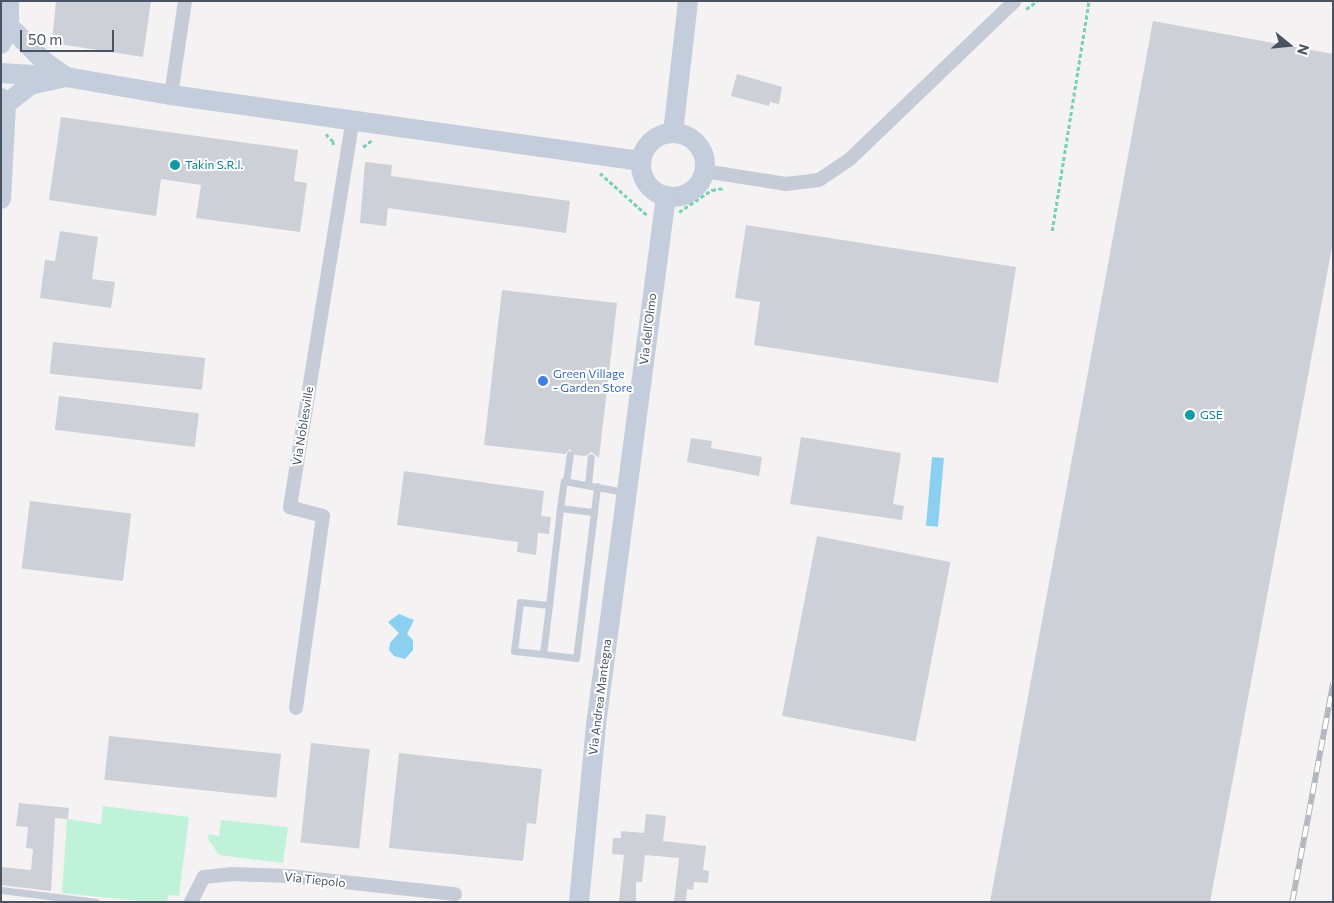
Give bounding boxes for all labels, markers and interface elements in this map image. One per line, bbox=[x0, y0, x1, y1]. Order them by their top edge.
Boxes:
scale bar bbox=[22, 20, 116, 52]
north arrow bbox=[1264, 20, 1314, 70]
text: 50 m bbox=[28, 30, 62, 48]
text: N bbox=[1294, 42, 1313, 57]
place label: Takin S.R.l. bbox=[185, 158, 243, 172]
marker: Takin S.R.l. bbox=[169, 159, 181, 171]
street label: Via dell'Olmo bbox=[636, 292, 660, 366]
place label: Green Village - Garden Store bbox=[553, 367, 632, 395]
marker: Green Village - Garden Store bbox=[537, 375, 549, 387]
street label: Via Noblesville bbox=[290, 386, 316, 466]
place label: GSE bbox=[1200, 408, 1223, 422]
marker: GSE bbox=[1184, 409, 1196, 421]
street label: Via Andrea Mantegna bbox=[586, 638, 614, 756]
street label: Via Tiepolo bbox=[284, 870, 346, 890]

